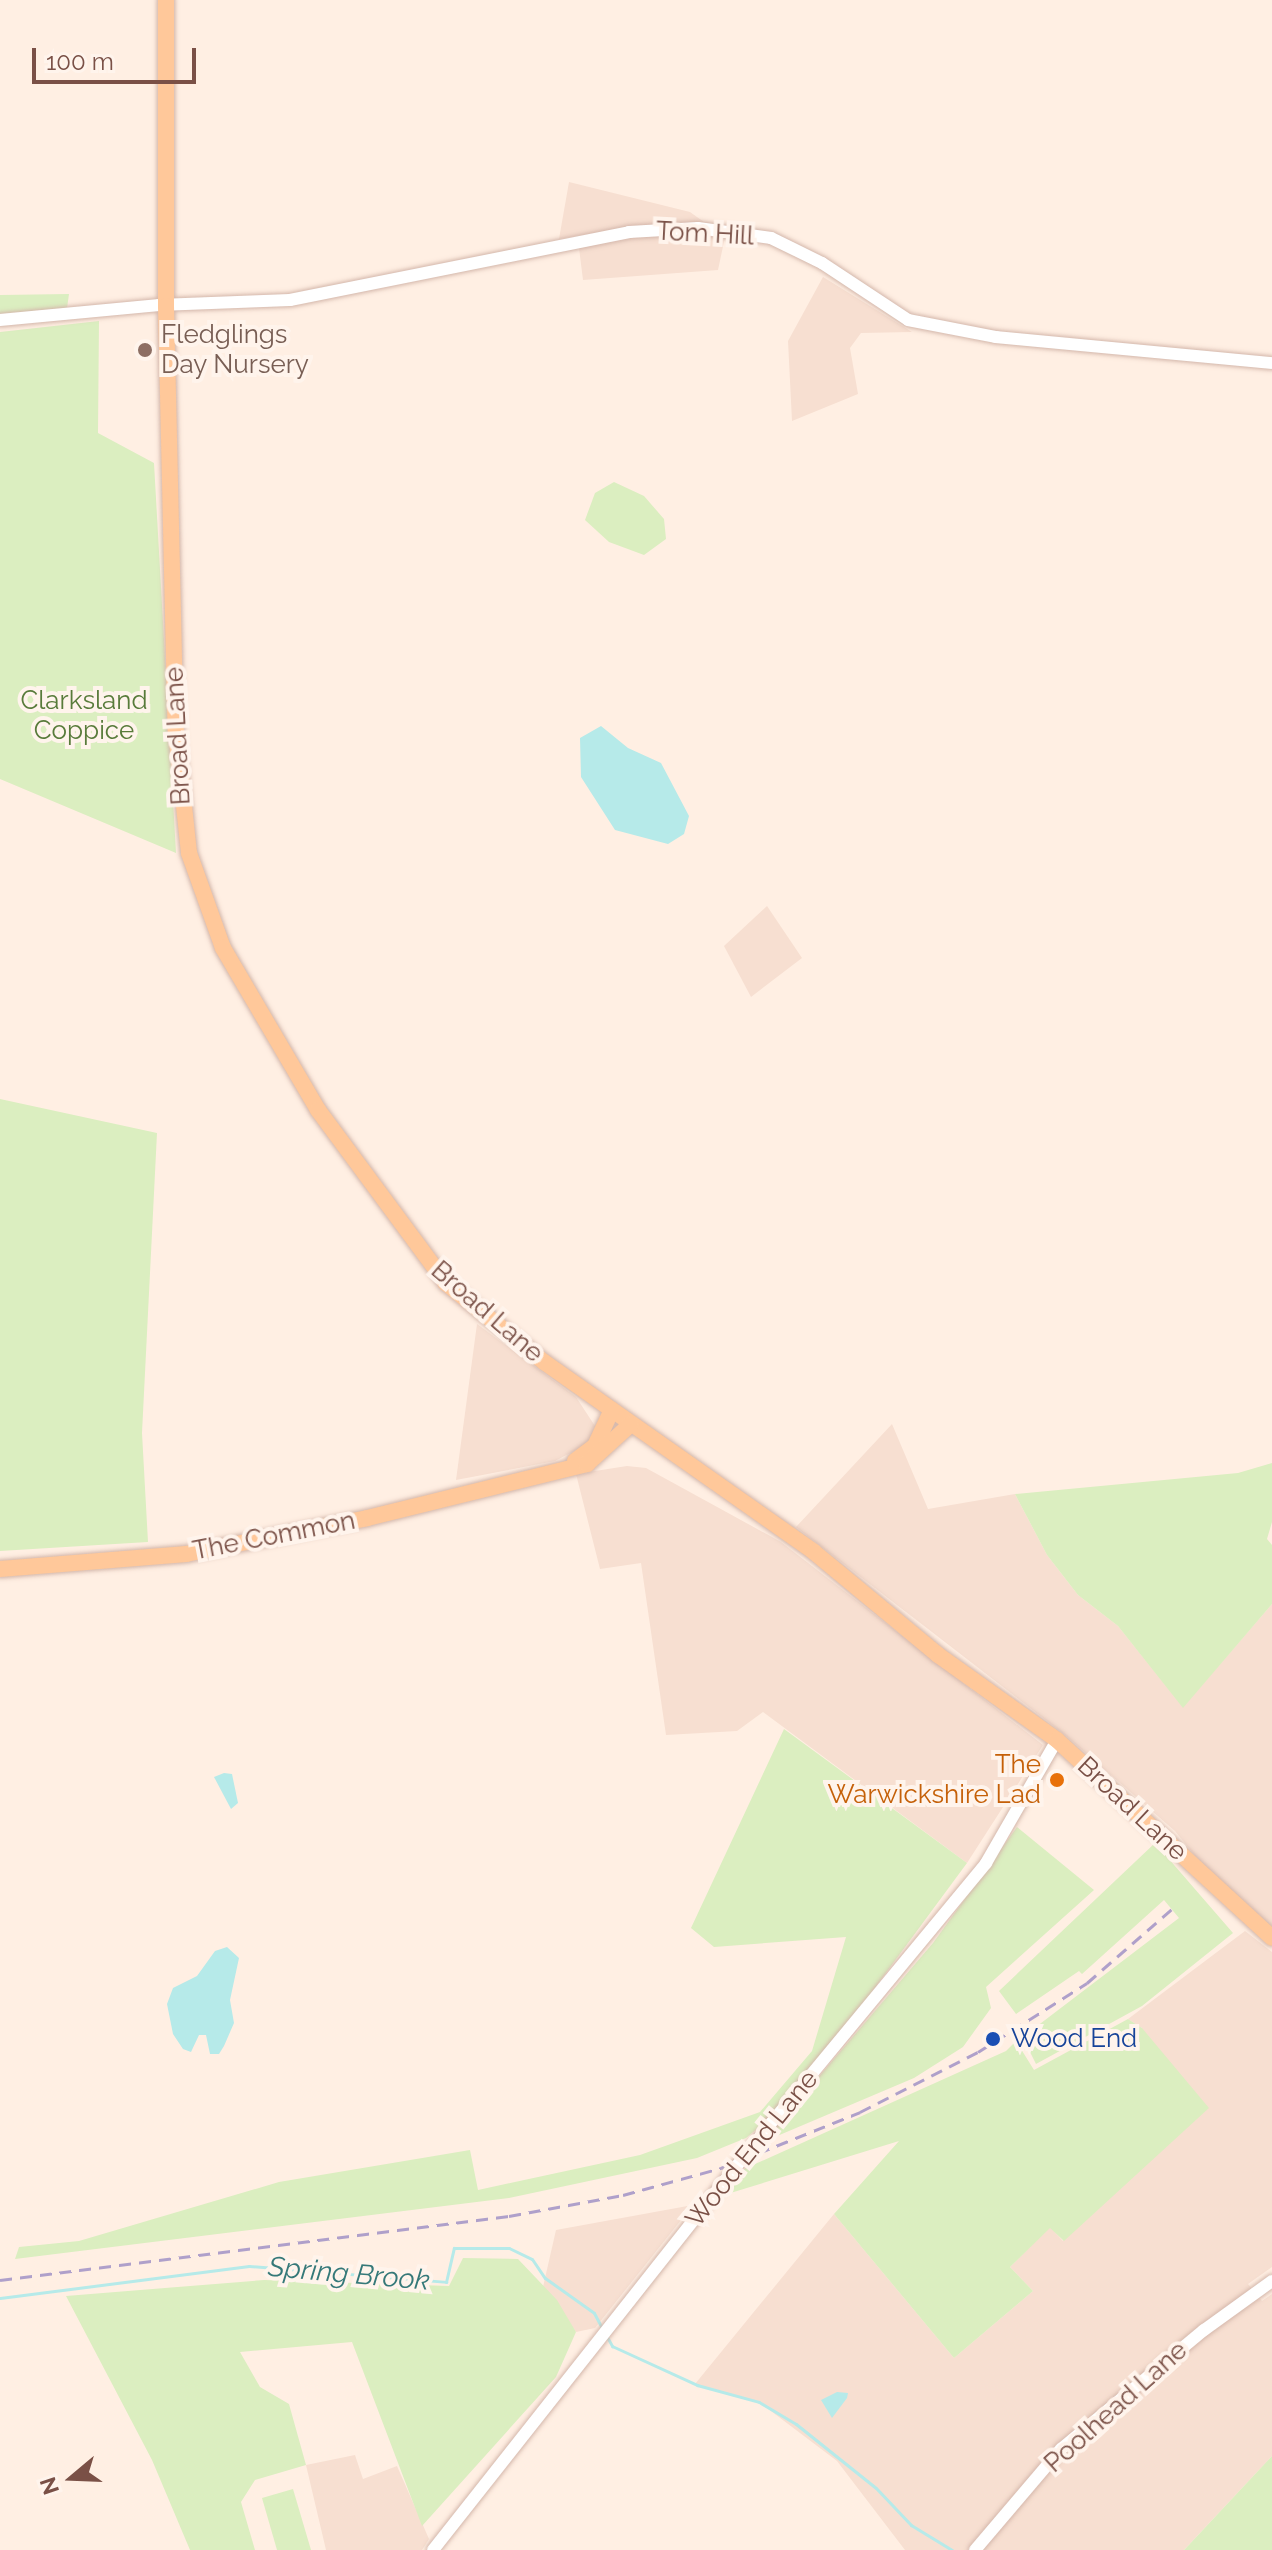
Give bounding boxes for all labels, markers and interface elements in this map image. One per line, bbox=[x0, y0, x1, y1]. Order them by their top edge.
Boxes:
scale bar bbox=[36, 32, 200, 82]
text: 100 m bbox=[46, 47, 114, 76]
street label: Tom Hill bbox=[655, 216, 755, 252]
place label: Fledglings Day Nursery bbox=[161, 319, 310, 380]
marker: Fledglings Day Nursery bbox=[136, 341, 154, 359]
street label: Broad Lane bbox=[159, 666, 197, 806]
park label: Clarksland Coppice bbox=[20, 685, 148, 746]
street label: Broad Lane bbox=[425, 1255, 549, 1369]
street label: The Common bbox=[190, 1505, 358, 1567]
place label: The Warwickshire Lad bbox=[828, 1749, 1041, 1810]
street label: Broad Lane bbox=[1071, 1750, 1193, 1868]
marker: The Warwickshire Lad bbox=[1048, 1771, 1066, 1789]
place label: Wood End bbox=[1011, 2023, 1137, 2055]
marker: Wood End bbox=[982, 2028, 1004, 2050]
street label: Wood End Lane bbox=[679, 2064, 825, 2234]
water label: Spring Brook bbox=[267, 2250, 431, 2298]
street label: Poolhead Lane bbox=[1038, 2335, 1194, 2479]
north arrow bbox=[32, 2438, 112, 2518]
text: N bbox=[34, 2474, 64, 2498]

